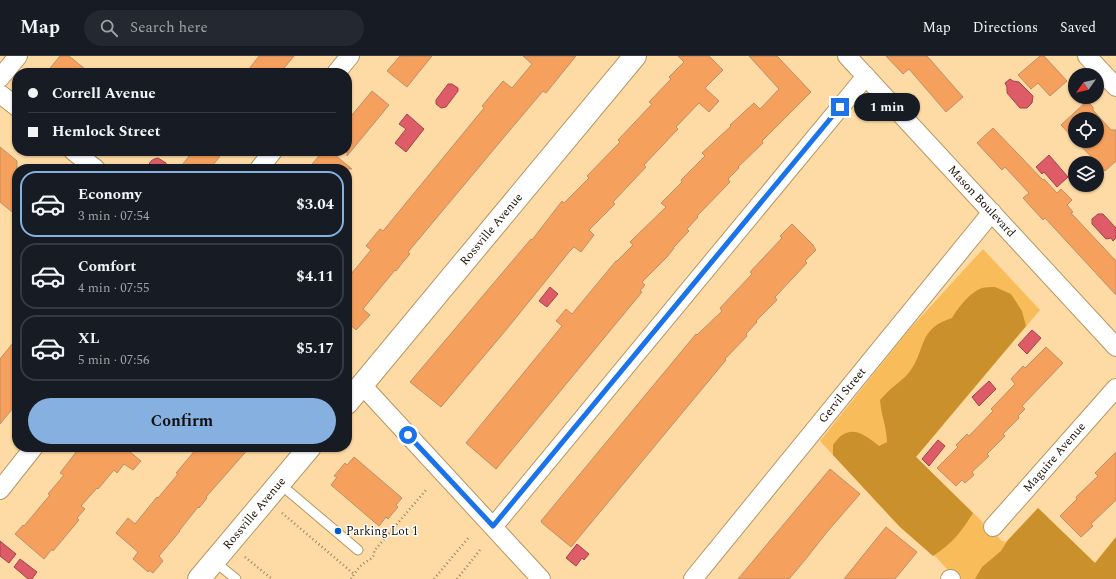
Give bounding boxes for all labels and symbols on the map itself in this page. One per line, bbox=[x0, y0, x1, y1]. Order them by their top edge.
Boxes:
north arrow bbox=[1068, 68, 1104, 104]
callout: 1 min bbox=[854, 93, 920, 121]
route end bbox=[831, 98, 849, 116]
street label: Mason Boulevard bbox=[943, 161, 1020, 242]
street label: Rossville Avenue bbox=[455, 189, 528, 270]
street label: Gervil Street bbox=[814, 363, 871, 427]
street label: Maguire Avenue bbox=[1018, 418, 1090, 497]
route start bbox=[399, 426, 417, 444]
street label: Rossville Avenue bbox=[218, 473, 291, 554]
place label: Parking Lot 1 bbox=[346, 522, 418, 541]
marker: Parking Lot 1 bbox=[333, 526, 343, 536]

